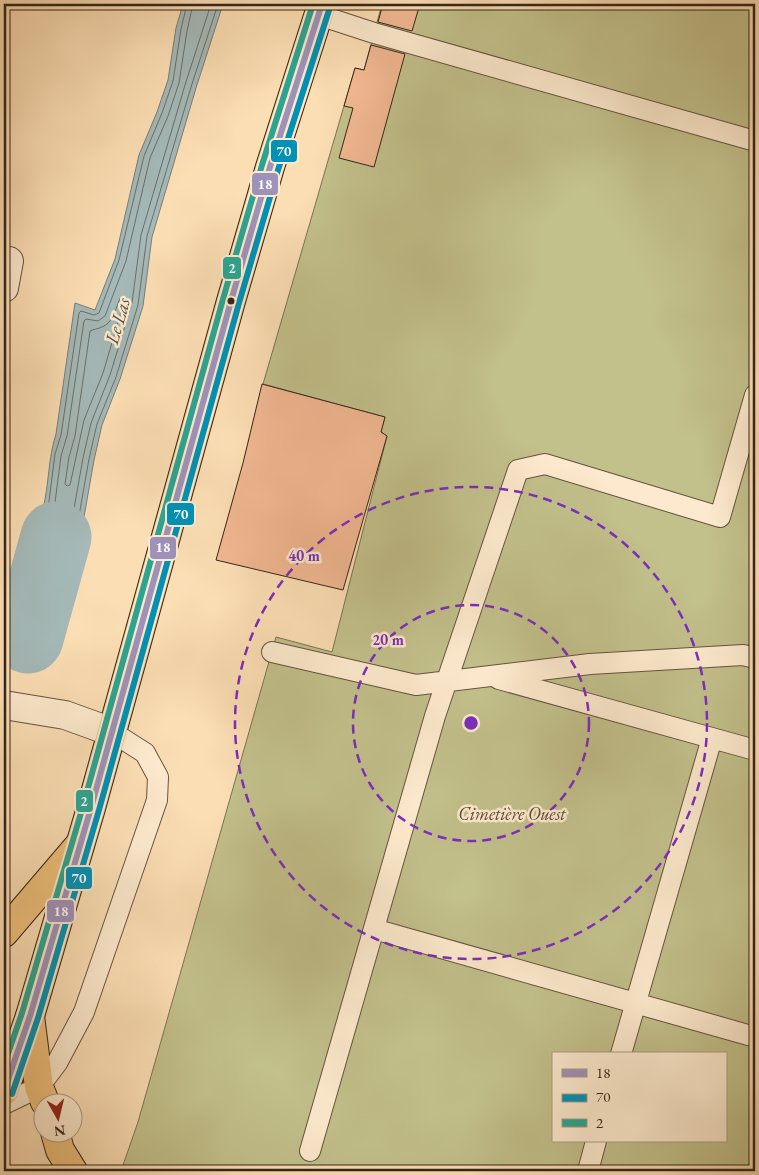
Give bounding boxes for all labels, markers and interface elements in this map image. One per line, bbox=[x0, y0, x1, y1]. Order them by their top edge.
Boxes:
line badge: 70 bbox=[270, 139, 298, 163]
text: 70 bbox=[277, 142, 292, 160]
line badge: 18 bbox=[251, 172, 279, 196]
text: 18 bbox=[258, 175, 272, 193]
line badge: 2 bbox=[222, 256, 242, 280]
text: 2 bbox=[228, 259, 236, 277]
water label: Le Las bbox=[99, 294, 136, 348]
unlabelled marker bbox=[226, 296, 236, 306]
line badge: 70 bbox=[166, 502, 195, 526]
text: 70 bbox=[174, 505, 189, 523]
line badge: 18 bbox=[149, 536, 177, 560]
text: 18 bbox=[156, 538, 170, 556]
text: 40 m bbox=[288, 546, 320, 565]
text: 20 m bbox=[372, 630, 404, 649]
centre of rings bbox=[462, 714, 480, 732]
line badge: 2 bbox=[75, 789, 94, 813]
text: 2 bbox=[80, 792, 88, 810]
park label: Cimetière Ouest bbox=[458, 802, 566, 825]
line badge: 70 bbox=[65, 866, 93, 890]
text: 70 bbox=[72, 869, 87, 887]
line badge: 18 bbox=[46, 899, 75, 923]
text: 18 bbox=[54, 902, 68, 920]
legend bbox=[552, 1052, 726, 1142]
text: 18 bbox=[596, 1063, 610, 1082]
text: 70 bbox=[596, 1087, 610, 1106]
north arrow bbox=[32, 1092, 82, 1142]
text: 2 bbox=[596, 1113, 604, 1132]
text: N bbox=[52, 1121, 67, 1141]

